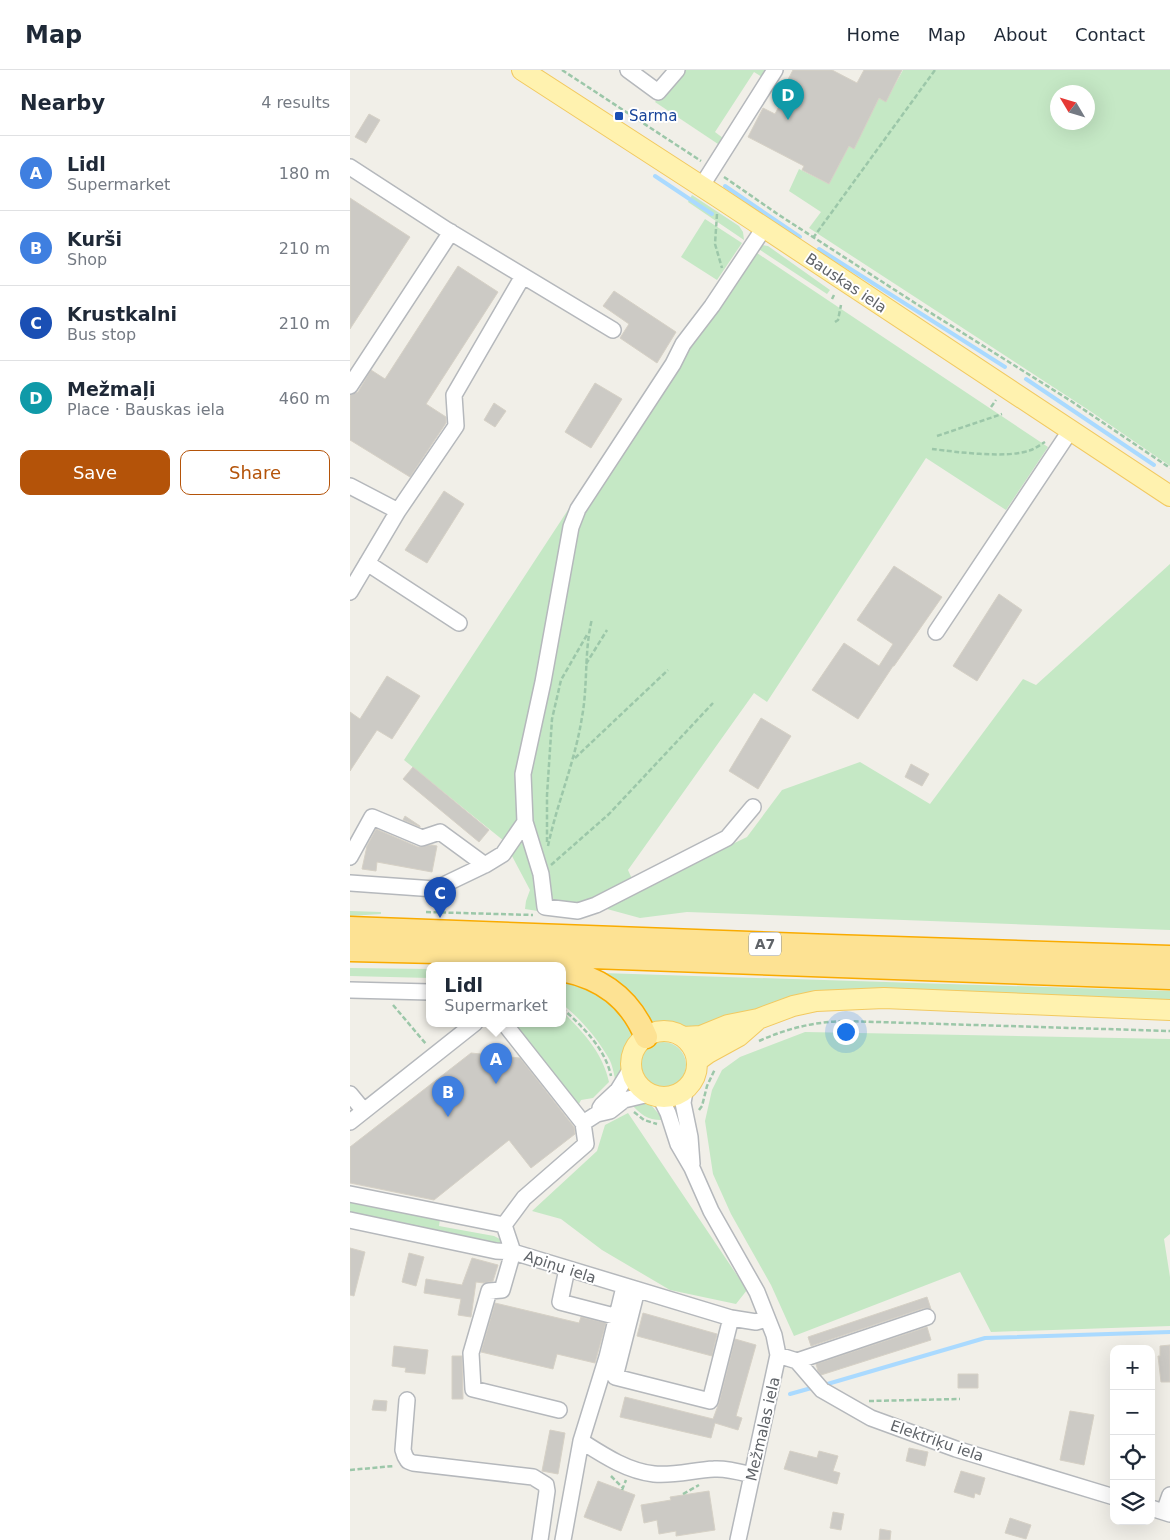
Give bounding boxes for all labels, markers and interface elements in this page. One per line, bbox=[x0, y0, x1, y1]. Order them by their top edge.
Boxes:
text: Map bbox=[25, 21, 82, 49]
text: Home bbox=[847, 24, 900, 45]
text: Map bbox=[928, 24, 966, 45]
text: About bbox=[994, 24, 1047, 45]
text: Contact bbox=[1075, 24, 1145, 45]
pin: D bbox=[772, 79, 804, 120]
north arrow bbox=[1050, 85, 1095, 130]
text: Nearby bbox=[20, 91, 105, 115]
text: 4 results bbox=[261, 93, 330, 112]
place label: Sarma bbox=[629, 107, 677, 125]
marker: Sarma bbox=[613, 110, 625, 122]
text: Lidl bbox=[67, 153, 106, 175]
text: A bbox=[30, 164, 42, 183]
text: 180 m bbox=[279, 164, 330, 183]
text: Supermarket bbox=[67, 175, 170, 194]
text: Kurši bbox=[67, 228, 122, 250]
text: B bbox=[30, 239, 42, 258]
text: 210 m bbox=[279, 239, 330, 258]
street label: Bauskas iela bbox=[802, 249, 890, 317]
text: Shop bbox=[67, 250, 107, 269]
text: Krustkalni bbox=[67, 303, 177, 325]
text: C bbox=[30, 314, 42, 333]
text: 210 m bbox=[279, 314, 330, 333]
text: Bus stop bbox=[67, 325, 136, 344]
text: Mežmaļi bbox=[67, 378, 156, 400]
text: D bbox=[29, 389, 43, 408]
text: 460 m bbox=[279, 389, 330, 408]
text: Place · Bauskas iela bbox=[67, 400, 225, 419]
button: Save bbox=[20, 450, 170, 495]
button: Share bbox=[180, 450, 330, 495]
pin: C bbox=[424, 877, 456, 918]
road number: A7 bbox=[749, 932, 781, 956]
popup bbox=[426, 962, 566, 1027]
text: Lidl bbox=[444, 974, 483, 996]
text: Supermarket bbox=[444, 996, 548, 1015]
your location bbox=[833, 1019, 859, 1045]
pin: A bbox=[480, 1043, 512, 1084]
pin: B bbox=[432, 1076, 464, 1117]
street label: Apiņu iela bbox=[522, 1247, 598, 1287]
map controls bbox=[1110, 1345, 1155, 1525]
button: + bbox=[1110, 1345, 1155, 1390]
street label: Mežmalas iela bbox=[742, 1375, 784, 1483]
button: − bbox=[1110, 1390, 1155, 1435]
street label: Elektriķu iela bbox=[888, 1417, 986, 1465]
button: locate bbox=[1110, 1435, 1155, 1480]
button: layers bbox=[1110, 1480, 1155, 1525]

